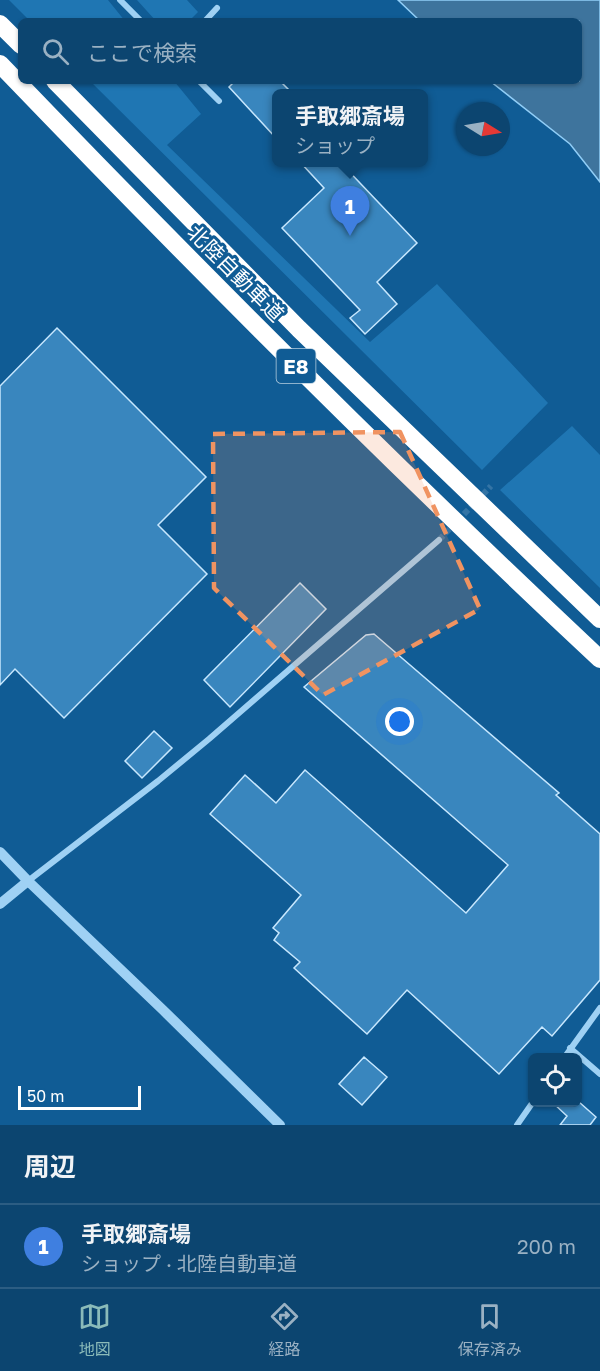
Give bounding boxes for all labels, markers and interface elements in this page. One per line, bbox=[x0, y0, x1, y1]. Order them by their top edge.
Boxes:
search box bbox=[18, 18, 582, 84]
icon: search bbox=[39, 35, 72, 68]
text: ここで検索 bbox=[87, 39, 197, 66]
popup bbox=[272, 89, 428, 167]
text: 手取郷斎場 bbox=[295, 102, 405, 129]
north arrow bbox=[456, 102, 510, 156]
text: ショップ bbox=[295, 133, 375, 157]
pin: 1 bbox=[330, 186, 370, 236]
street label: 北陸自動車道 bbox=[182, 219, 290, 327]
road number: E8 bbox=[276, 349, 316, 383]
your location bbox=[385, 707, 414, 736]
map controls bbox=[528, 1053, 582, 1107]
button: locate bbox=[528, 1053, 582, 1107]
scale bar bbox=[18, 1083, 141, 1110]
text: 50 m bbox=[27, 1086, 64, 1106]
text: 周辺 bbox=[24, 1151, 76, 1182]
text: 手取郷斎場 bbox=[81, 1220, 191, 1247]
text: 1 bbox=[38, 1234, 49, 1258]
text: 200 m bbox=[517, 1234, 576, 1258]
text: ショップ · 北陸自動車道 bbox=[81, 1251, 297, 1275]
tab: 地図 bbox=[78, 1300, 111, 1360]
tab: 経路 bbox=[268, 1300, 301, 1360]
tab: 保存済み bbox=[458, 1300, 522, 1360]

